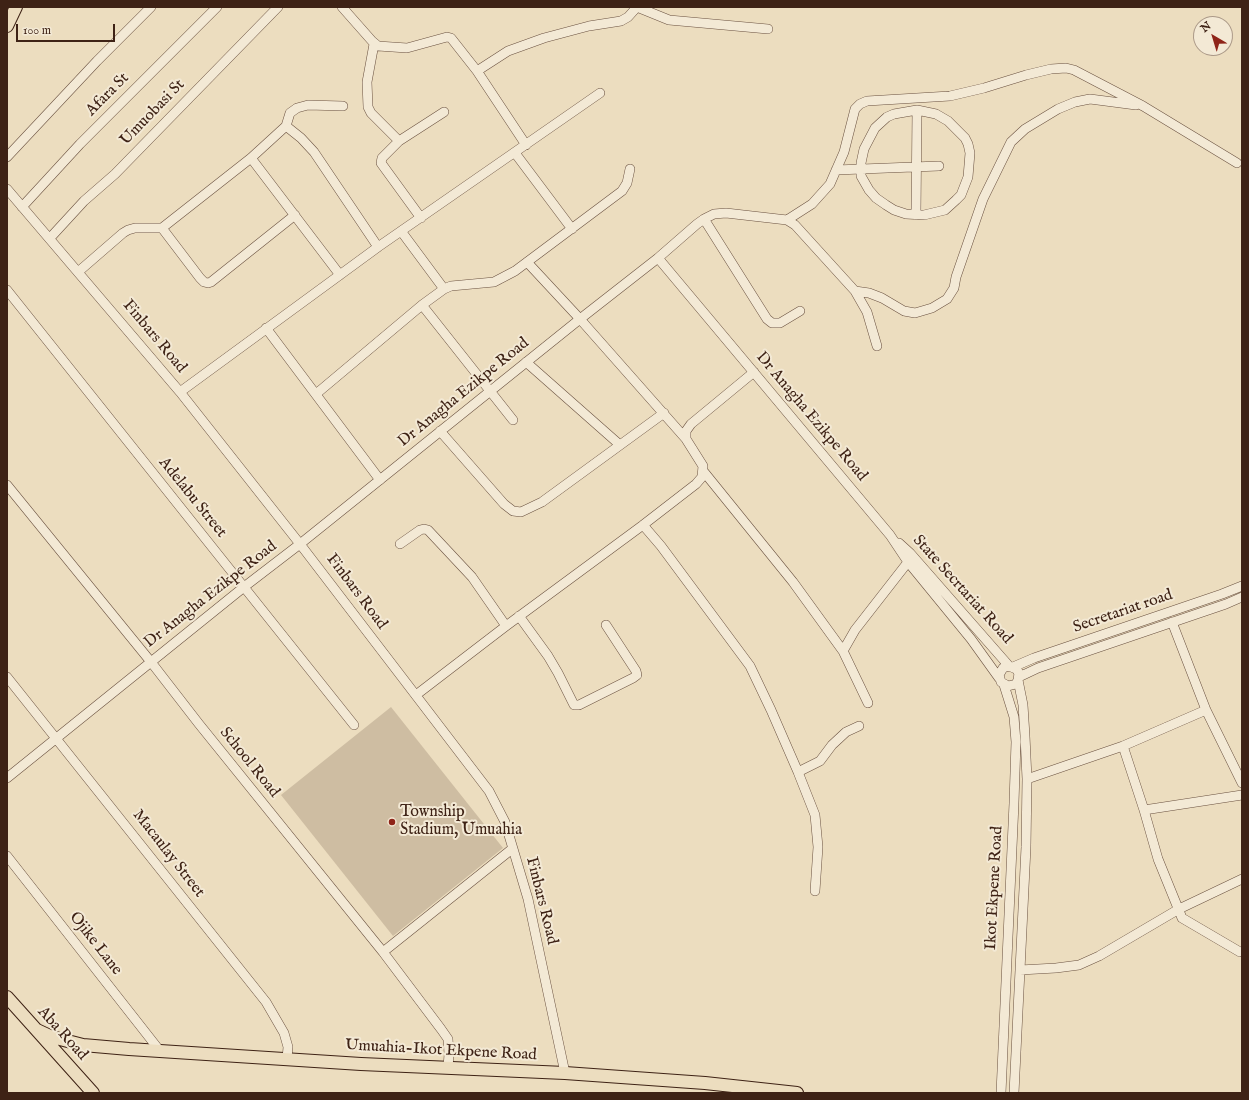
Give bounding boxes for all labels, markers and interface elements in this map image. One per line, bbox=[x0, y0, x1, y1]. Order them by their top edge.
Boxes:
scale bar bbox=[18, 16, 117, 42]
north arrow bbox=[1193, 16, 1233, 56]
text: N bbox=[1198, 19, 1214, 36]
text: 100 m bbox=[23, 23, 51, 38]
street label: Afara St bbox=[82, 69, 134, 121]
street label: Umuobasi St bbox=[117, 76, 189, 150]
street label: Finbars Road bbox=[118, 297, 190, 377]
street label: Dr Anagha Ezikpe Road bbox=[395, 334, 533, 452]
street label: Dr Anagha Ezikpe Road bbox=[751, 348, 871, 486]
street label: Adelabu Street bbox=[154, 454, 230, 542]
street label: State Secrtariat Road bbox=[908, 532, 1016, 648]
street label: Dr Anagha Ezikpe Road bbox=[141, 537, 281, 653]
street label: Finbars Road bbox=[321, 550, 391, 634]
street label: Secretariat road bbox=[1071, 586, 1175, 638]
street label: School Road bbox=[215, 724, 283, 802]
place label: Township Stadium, Umuahia bbox=[400, 803, 522, 841]
street label: Macaulay Street bbox=[128, 806, 208, 902]
marker: Township Stadium, Umuahia bbox=[387, 817, 397, 827]
street label: Ikot Ekpene Road bbox=[982, 826, 1008, 950]
street label: Finbars Road bbox=[521, 855, 561, 947]
street label: Ojike Lane bbox=[64, 909, 126, 979]
street label: Aba Road bbox=[33, 1003, 91, 1065]
street label: Umuahia-Ikot Ekpene Road bbox=[345, 1036, 537, 1066]

